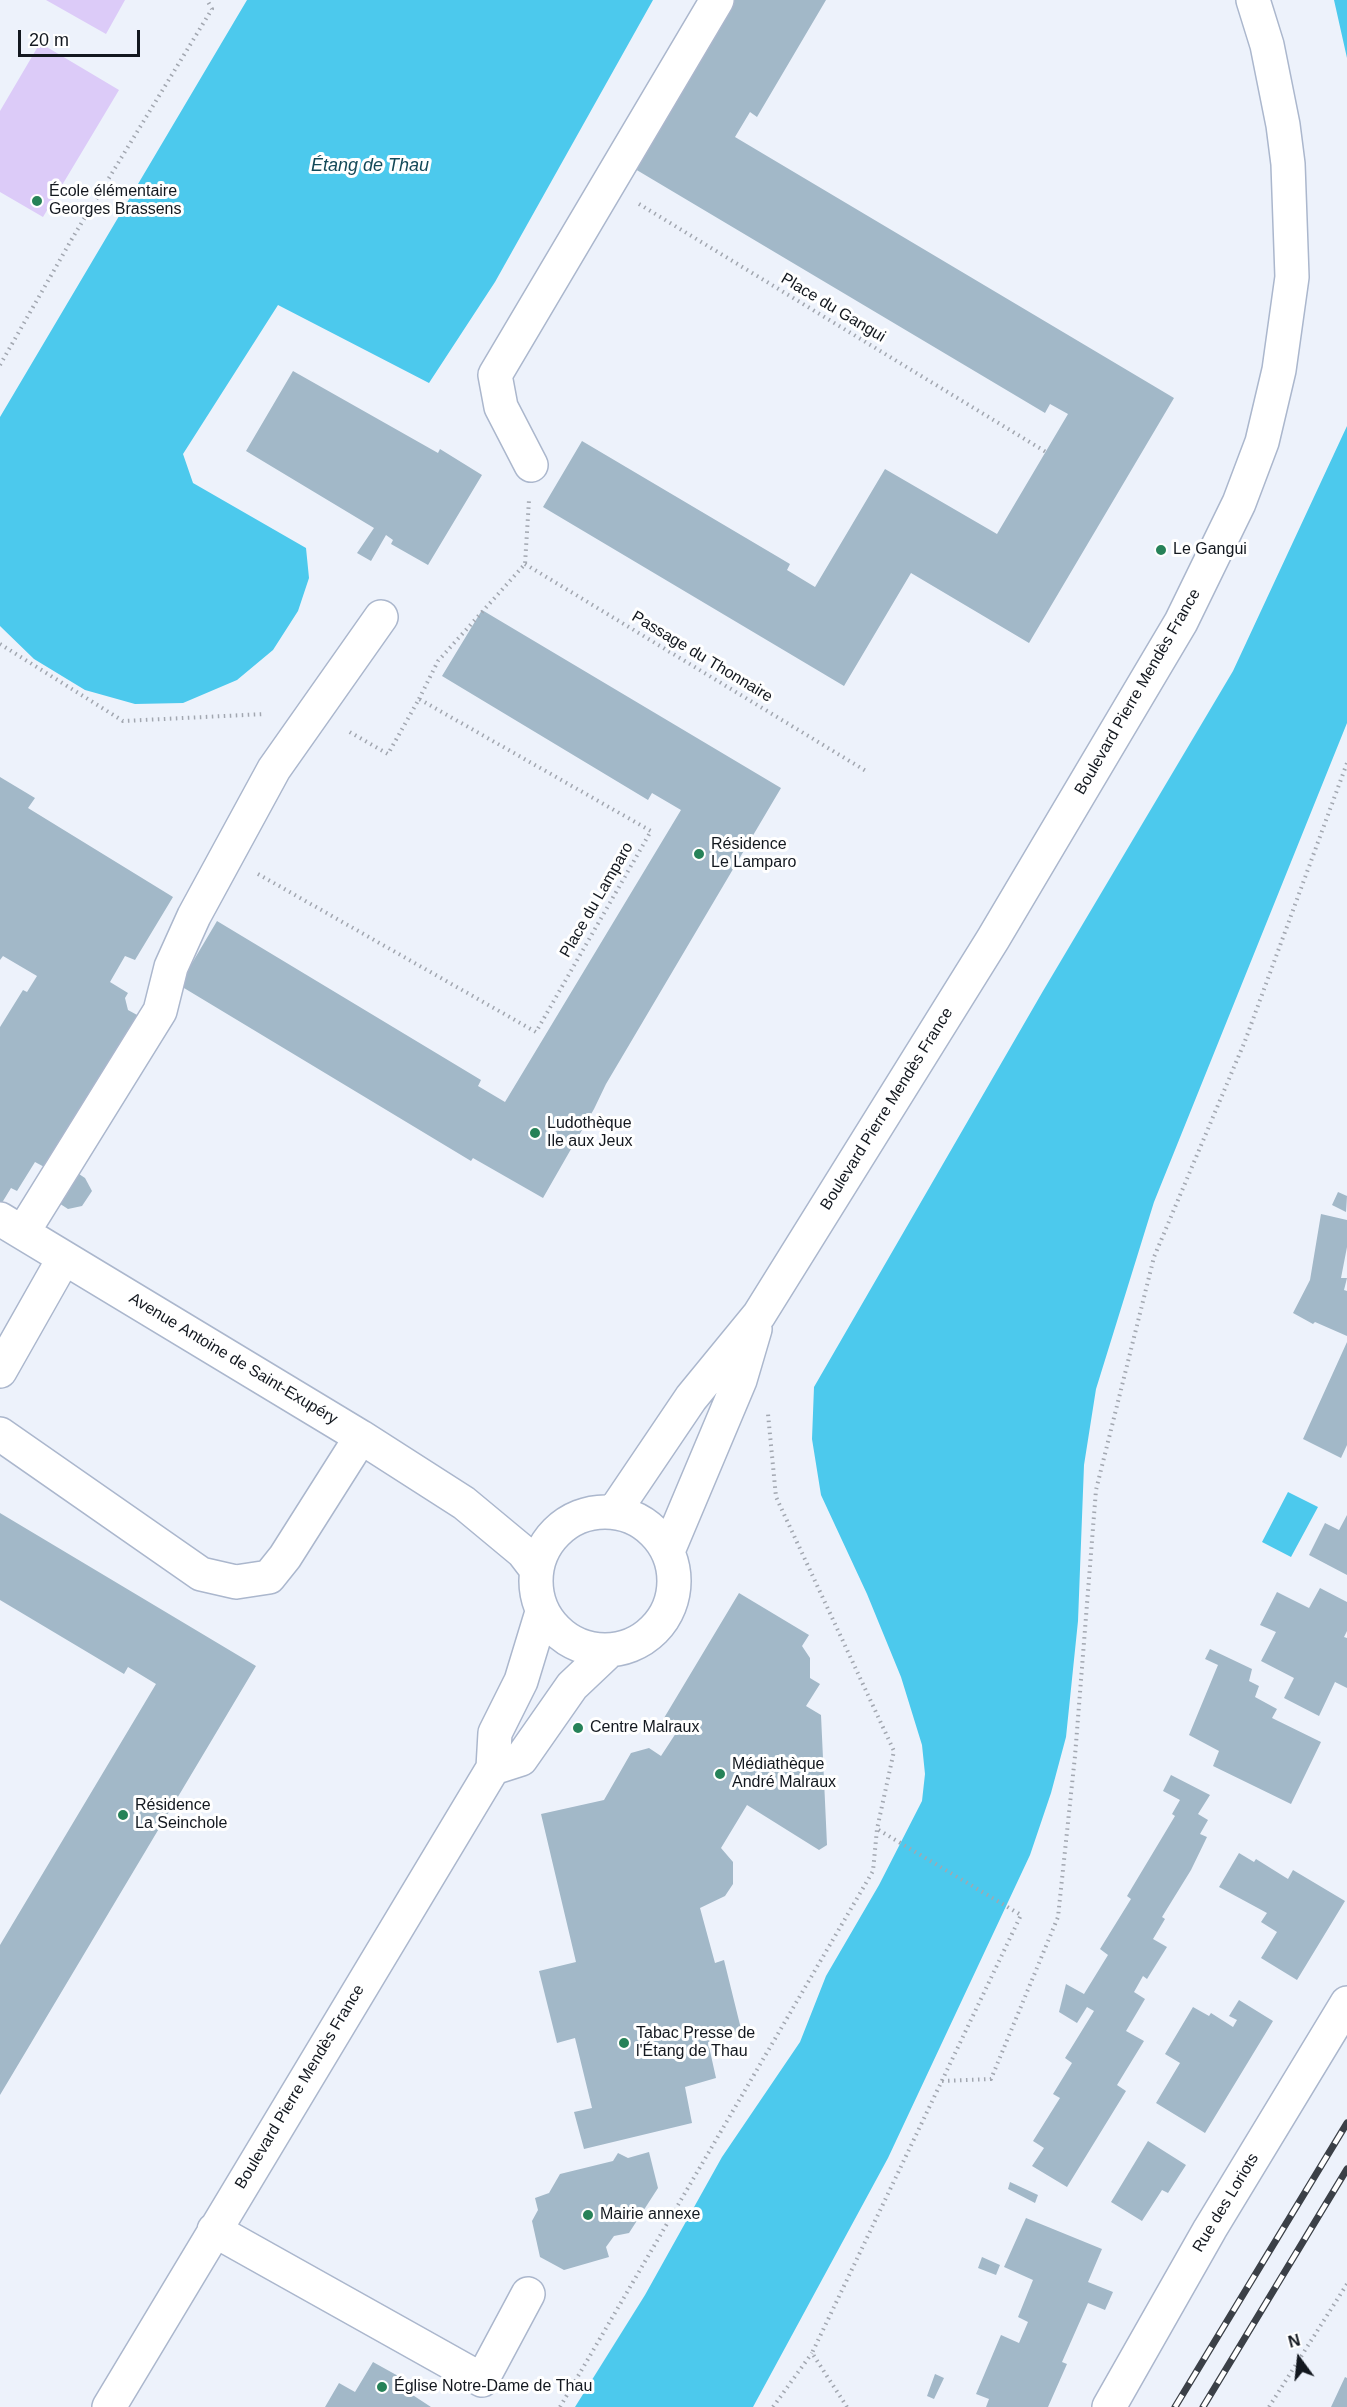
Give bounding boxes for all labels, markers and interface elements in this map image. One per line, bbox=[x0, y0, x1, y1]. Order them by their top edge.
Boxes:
scale bar bbox=[21, 18, 142, 56]
text: 20 m bbox=[29, 30, 69, 50]
water label: Étang de Thau bbox=[311, 155, 429, 177]
place label: École élémentaire Georges Brassens bbox=[49, 182, 182, 220]
marker: École élémentaire Georges Brassens bbox=[30, 194, 44, 208]
street label: Place du Gangui bbox=[777, 269, 889, 347]
place label: Le Gangui bbox=[1173, 540, 1247, 560]
marker: Le Gangui bbox=[1154, 543, 1168, 557]
street label: Boulevard Pierre Mendès France bbox=[1071, 586, 1205, 798]
street label: Passage du Thonnaire bbox=[628, 607, 776, 707]
place label: Résidence Le Lamparo bbox=[711, 835, 796, 873]
street label: Place du Lamparo bbox=[556, 839, 638, 961]
marker: Résidence Le Lamparo bbox=[692, 847, 706, 861]
street label: Boulevard Pierre Mendès France bbox=[817, 1004, 957, 1214]
place label: Ludothèque Ile aux Jeux bbox=[547, 1114, 632, 1152]
marker: Ludothèque Ile aux Jeux bbox=[528, 1126, 542, 1140]
street label: Avenue Antoine de Saint-Exupéry bbox=[125, 1289, 341, 1429]
place label: Centre Malraux bbox=[590, 1718, 699, 1738]
marker: Centre Malraux bbox=[571, 1721, 585, 1735]
place label: Médiathèque André Malraux bbox=[732, 1755, 836, 1793]
marker: Médiathèque André Malraux bbox=[713, 1767, 727, 1781]
place label: Résidence La Seinchole bbox=[135, 1796, 228, 1834]
marker: Résidence La Seinchole bbox=[116, 1808, 130, 1822]
street label: Boulevard Pierre Mendès France bbox=[231, 1981, 369, 2193]
place label: Tabac Presse de l'Étang de Thau bbox=[636, 2024, 755, 2062]
marker: Tabac Presse de l'Étang de Thau bbox=[617, 2036, 631, 2050]
street label: Rue des Loriots bbox=[1189, 2150, 1263, 2256]
place label: Mairie annexe bbox=[600, 2205, 700, 2225]
marker: Mairie annexe bbox=[581, 2208, 595, 2222]
north arrow bbox=[1269, 2329, 1329, 2389]
text: N bbox=[1286, 2331, 1302, 2351]
place label: Église Notre-Dame de Thau bbox=[394, 2377, 592, 2397]
marker: Église Notre-Dame de Thau bbox=[375, 2380, 389, 2394]

